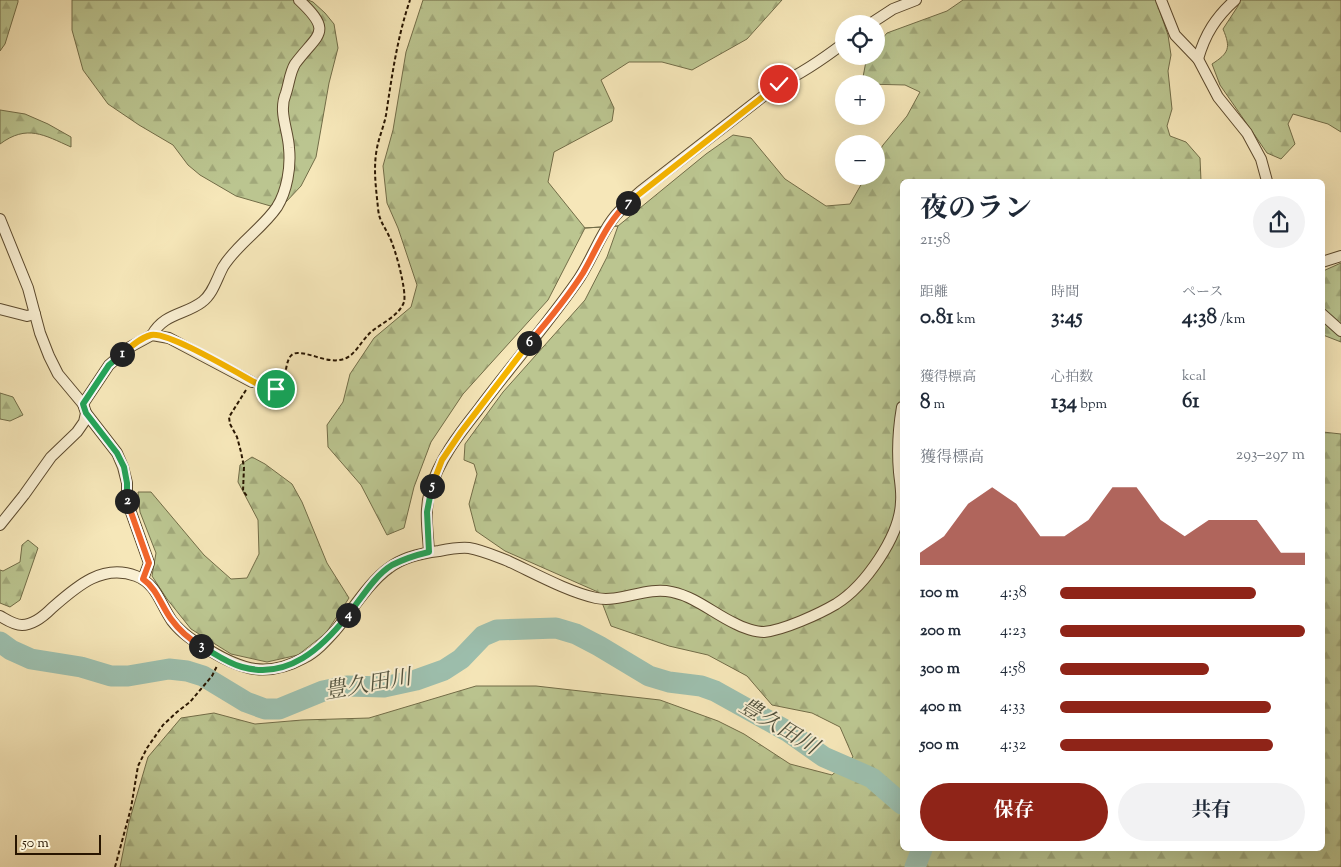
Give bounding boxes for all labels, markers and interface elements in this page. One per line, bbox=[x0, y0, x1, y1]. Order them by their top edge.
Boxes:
map controls bbox=[835, 15, 885, 185]
button: locate bbox=[835, 15, 885, 65]
pin bbox=[758, 63, 800, 105]
icon: check bbox=[765, 70, 793, 98]
button: + bbox=[835, 75, 885, 125]
button: − bbox=[835, 135, 885, 185]
pin: 7 bbox=[616, 190, 640, 216]
text: 夜のラン bbox=[920, 190, 1032, 230]
text: 7 bbox=[625, 193, 632, 213]
button: share bbox=[1253, 196, 1305, 248]
text: 21:58 bbox=[920, 229, 951, 252]
text: 距離 bbox=[920, 283, 948, 303]
text: 時間 bbox=[1051, 283, 1079, 303]
text: ペース bbox=[1182, 283, 1223, 303]
text: 0.81 bbox=[920, 303, 953, 333]
text: 3:45 bbox=[1051, 303, 1083, 333]
text: 4:38 bbox=[1182, 303, 1217, 333]
text: km bbox=[953, 310, 976, 330]
text: /km bbox=[1217, 310, 1245, 330]
pin: 6 bbox=[516, 330, 542, 356]
text: 6 bbox=[526, 333, 533, 353]
pin: 1 bbox=[110, 342, 134, 366]
text: 1 bbox=[120, 344, 125, 364]
text: kcal bbox=[1182, 367, 1206, 387]
pin bbox=[255, 368, 297, 410]
text: 獲得標高 bbox=[920, 368, 976, 388]
text: 心拍数 bbox=[1051, 368, 1093, 388]
icon: arrive bbox=[262, 375, 290, 403]
text: 61 bbox=[1182, 387, 1199, 417]
text: 8 bbox=[920, 388, 931, 418]
text: 134 bbox=[1051, 388, 1077, 418]
text: m bbox=[931, 395, 945, 415]
text: bpm bbox=[1077, 395, 1107, 415]
text: 293–297 m bbox=[1236, 444, 1305, 467]
text: 獲得標高 bbox=[920, 447, 984, 470]
pin: 5 bbox=[420, 474, 444, 498]
text: 5 bbox=[430, 476, 435, 496]
pin: 2 bbox=[114, 488, 140, 514]
text: 2 bbox=[124, 491, 131, 511]
text: 100 m bbox=[920, 582, 959, 605]
text: 4:38 bbox=[1000, 582, 1027, 605]
pin: 4 bbox=[336, 602, 360, 628]
text: 4 bbox=[345, 605, 352, 625]
text: 200 m bbox=[920, 620, 961, 643]
text: 4:23 bbox=[1000, 620, 1026, 643]
pin: 3 bbox=[188, 634, 214, 658]
text: 3 bbox=[199, 636, 204, 656]
text: 300 m bbox=[920, 658, 960, 681]
text: 4:58 bbox=[1000, 658, 1026, 681]
water label: 豊久田川 bbox=[322, 662, 416, 709]
water label: 豊久田川 bbox=[732, 692, 826, 765]
text: 400 m bbox=[920, 696, 962, 719]
text: 4:33 bbox=[1000, 696, 1025, 719]
text: 500 m bbox=[920, 734, 959, 757]
text: 4:32 bbox=[1000, 734, 1026, 757]
button: 保存 bbox=[920, 783, 1108, 841]
button: 共有 bbox=[1118, 783, 1305, 841]
scale bar bbox=[15, 832, 101, 855]
text: 50 m bbox=[22, 834, 49, 854]

